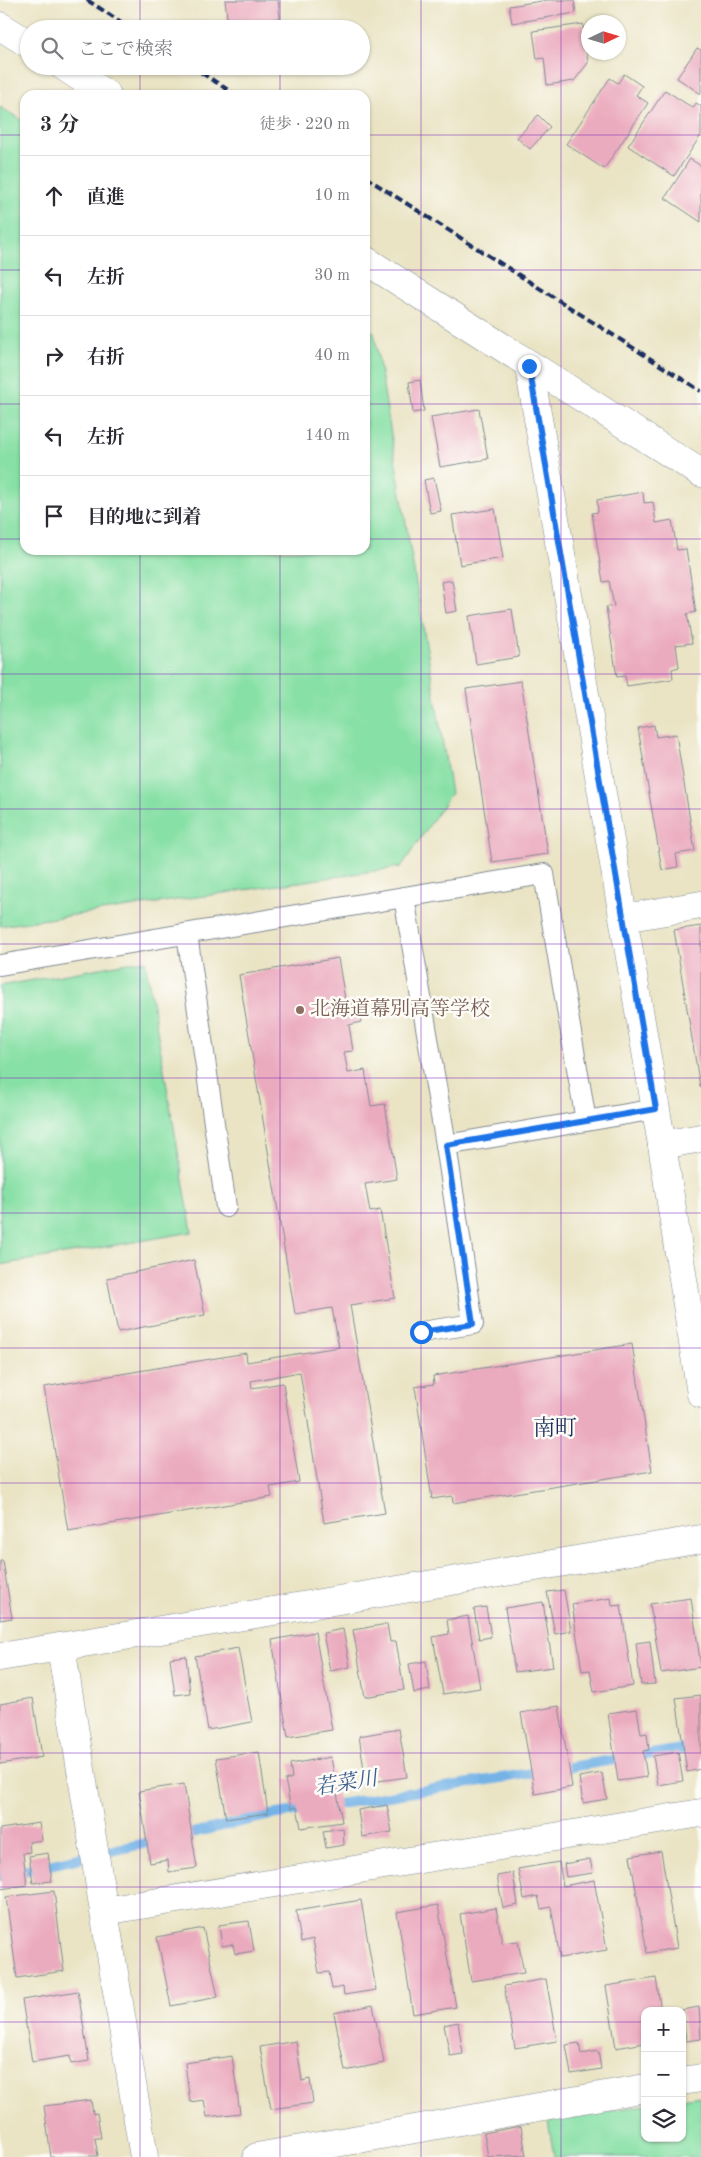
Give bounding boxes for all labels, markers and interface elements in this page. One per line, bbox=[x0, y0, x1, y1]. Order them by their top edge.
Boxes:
north arrow bbox=[581, 15, 626, 60]
search box bbox=[20, 20, 370, 75]
icon: search bbox=[38, 34, 66, 62]
text: ここで検索 bbox=[78, 41, 173, 60]
text: 3 分 bbox=[40, 115, 79, 136]
text: 徒歩 · 220 m bbox=[260, 117, 350, 133]
icon: ahead bbox=[40, 182, 68, 210]
text: 10 m bbox=[314, 188, 350, 204]
text: 直進 bbox=[87, 189, 125, 208]
icon: left bbox=[40, 262, 68, 290]
text: 30 m bbox=[314, 268, 350, 284]
text: 左折 bbox=[87, 269, 125, 288]
icon: right bbox=[40, 342, 68, 370]
text: 40 m bbox=[314, 348, 350, 364]
text: 右折 bbox=[87, 349, 125, 368]
route end bbox=[518, 355, 541, 378]
icon: left bbox=[40, 422, 68, 450]
text: 140 m bbox=[305, 428, 350, 444]
text: 左折 bbox=[87, 429, 125, 448]
icon: arrive bbox=[40, 502, 68, 530]
text: 目的地に到着 bbox=[87, 509, 201, 528]
place label: 北海道幕別高等学校 bbox=[310, 998, 490, 1020]
marker: 北海道幕別高等学校 bbox=[294, 1004, 306, 1016]
route start bbox=[410, 1321, 433, 1344]
district label: 南町 bbox=[533, 1416, 577, 1440]
water label: 若菜川 bbox=[313, 1766, 381, 1799]
map controls bbox=[641, 2007, 686, 2142]
button: + bbox=[641, 2007, 686, 2052]
button: − bbox=[641, 2052, 686, 2097]
button: layers bbox=[641, 2097, 686, 2142]

